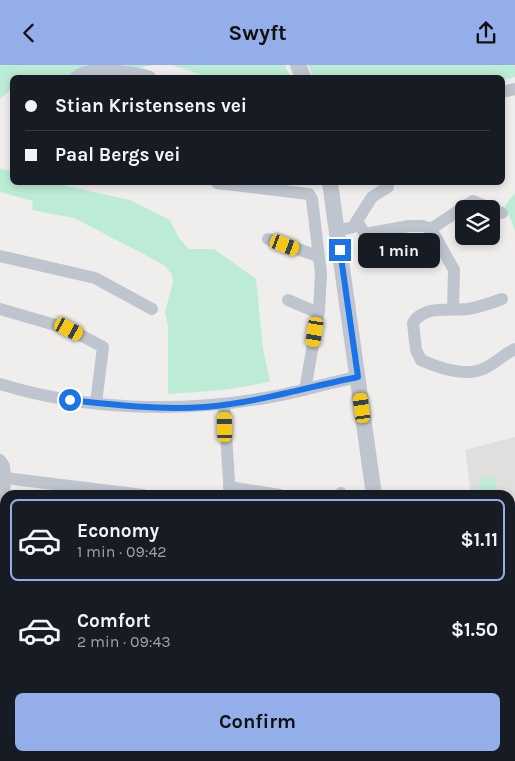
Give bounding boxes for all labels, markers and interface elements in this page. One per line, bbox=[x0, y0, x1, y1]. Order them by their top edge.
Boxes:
icon: back bbox=[15, 19, 43, 47]
icon: share bbox=[472, 19, 500, 47]
text: Swyft bbox=[228, 20, 287, 46]
text: Stian Kristensens vei bbox=[55, 95, 247, 117]
text: Paal Bergs vei bbox=[55, 144, 181, 166]
map controls bbox=[455, 200, 500, 245]
button: layers bbox=[455, 200, 500, 245]
car bbox=[268, 233, 301, 257]
callout: 1 min bbox=[358, 233, 440, 267]
route end bbox=[329, 239, 351, 261]
text: 1 min bbox=[379, 241, 419, 260]
car bbox=[52, 315, 85, 343]
car bbox=[305, 316, 324, 348]
route start bbox=[59, 389, 81, 411]
car bbox=[352, 392, 371, 424]
car bbox=[217, 412, 232, 442]
icon: car bbox=[17, 518, 62, 563]
text: Economy bbox=[77, 520, 159, 542]
text: $1.11 bbox=[461, 529, 498, 551]
text: 1 min · 09:42 bbox=[77, 542, 167, 561]
icon: car bbox=[17, 608, 62, 653]
text: Comfort bbox=[77, 610, 151, 632]
text: $1.50 bbox=[451, 619, 498, 641]
text: 2 min · 09:43 bbox=[77, 632, 171, 651]
button: Confirm bbox=[15, 693, 500, 751]

